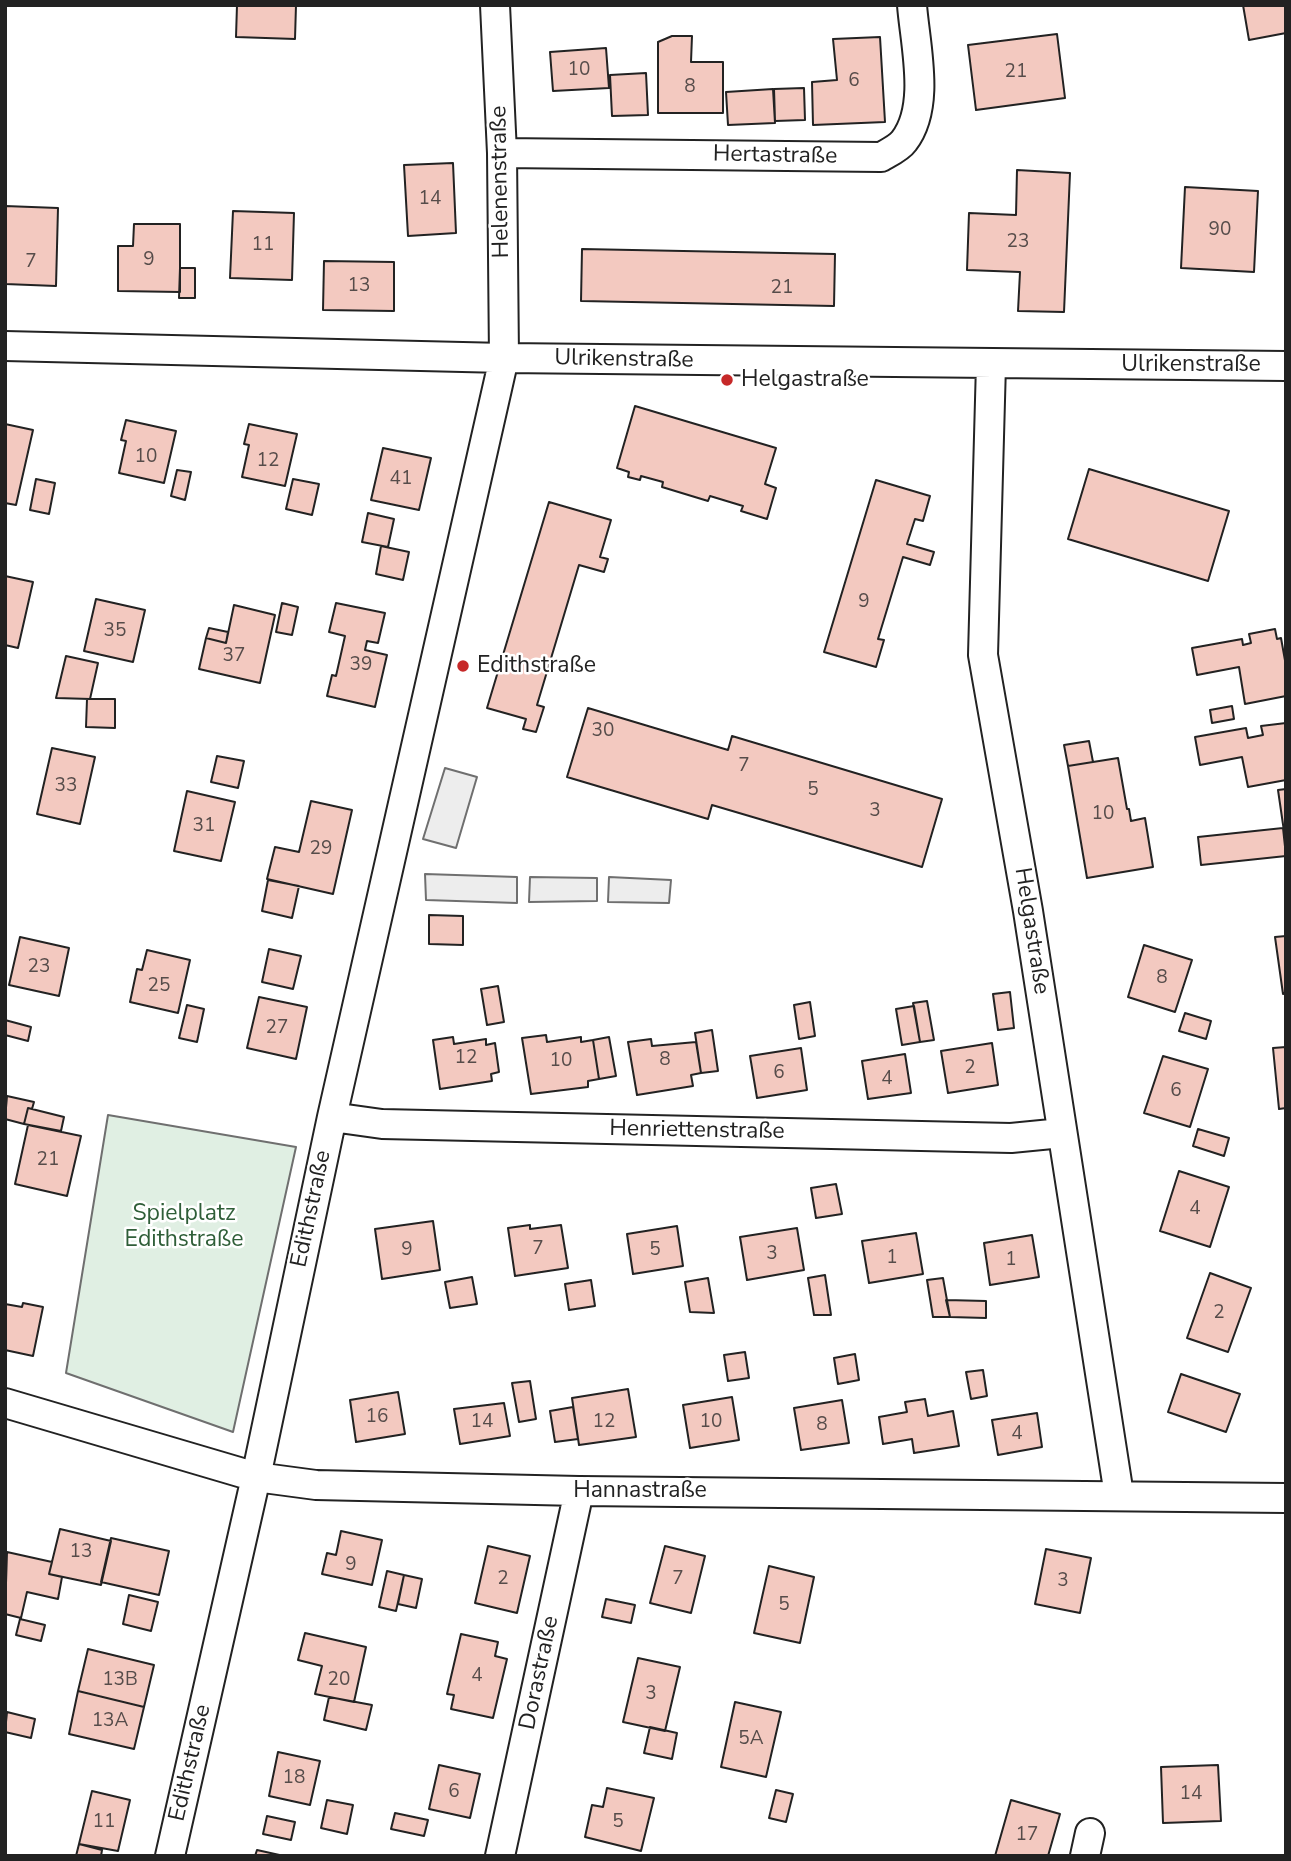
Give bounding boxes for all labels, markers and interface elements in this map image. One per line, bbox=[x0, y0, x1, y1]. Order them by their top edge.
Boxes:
house number: 10 bbox=[568, 59, 590, 81]
house number: 21 bbox=[1005, 61, 1027, 83]
house number: 6 bbox=[848, 70, 860, 92]
house number: 8 bbox=[684, 76, 696, 98]
street label: Helenenstraße bbox=[486, 105, 516, 259]
street label: Hertastraße bbox=[713, 141, 837, 171]
house number: 14 bbox=[419, 188, 441, 210]
house number: 90 bbox=[1209, 219, 1231, 241]
house number: 23 bbox=[1007, 231, 1029, 253]
house number: 11 bbox=[252, 234, 274, 256]
house number: 9 bbox=[143, 249, 155, 271]
house number: 7 bbox=[25, 251, 37, 273]
house number: 13 bbox=[348, 275, 370, 297]
house number: 21 bbox=[771, 277, 793, 299]
street label: Ulrikenstraße bbox=[554, 345, 694, 375]
street label: Ulrikenstraße bbox=[1121, 351, 1261, 379]
place label: Helgastraße bbox=[741, 366, 869, 394]
marker: Helgastraße bbox=[719, 372, 735, 388]
house number: 10 bbox=[135, 446, 157, 468]
house number: 12 bbox=[257, 450, 279, 472]
house number: 41 bbox=[390, 468, 412, 490]
house number: 9 bbox=[858, 591, 870, 613]
house number: 35 bbox=[104, 620, 126, 642]
house number: 37 bbox=[223, 645, 245, 667]
place label: Edithstraße bbox=[477, 652, 596, 680]
house number: 39 bbox=[350, 654, 372, 676]
marker: Edithstraße bbox=[455, 658, 471, 674]
house number: 30 bbox=[592, 720, 614, 742]
house number: 7 bbox=[738, 755, 750, 777]
house number: 33 bbox=[55, 775, 77, 797]
house number: 5 bbox=[807, 779, 819, 801]
house number: 3 bbox=[869, 800, 881, 822]
house number: 10 bbox=[1092, 803, 1114, 825]
house number: 31 bbox=[193, 815, 215, 837]
house number: 29 bbox=[310, 838, 332, 860]
street label: Helgastraße bbox=[1007, 866, 1055, 996]
house number: 23 bbox=[28, 956, 50, 978]
house number: 8 bbox=[1156, 967, 1168, 989]
house number: 25 bbox=[148, 975, 170, 997]
house number: 27 bbox=[266, 1017, 288, 1039]
house number: 12 bbox=[455, 1047, 477, 1069]
house number: 8 bbox=[659, 1049, 671, 1071]
house number: 10 bbox=[550, 1050, 572, 1072]
house number: 2 bbox=[964, 1057, 976, 1079]
house number: 6 bbox=[773, 1062, 785, 1084]
house number: 4 bbox=[881, 1068, 893, 1090]
house number: 6 bbox=[1170, 1080, 1182, 1102]
street label: Henriettenstraße bbox=[609, 1116, 785, 1146]
street label: Edithstraße bbox=[286, 1148, 338, 1270]
house number: 21 bbox=[37, 1149, 59, 1171]
house number: 4 bbox=[1189, 1198, 1201, 1220]
park label: Spielplatz Edithstraße bbox=[125, 1200, 243, 1254]
house number: 7 bbox=[532, 1238, 544, 1260]
house number: 9 bbox=[401, 1239, 413, 1261]
house number: 5 bbox=[649, 1239, 661, 1261]
house number: 3 bbox=[766, 1243, 778, 1265]
house number: 1 bbox=[886, 1247, 898, 1269]
house number: 1 bbox=[1005, 1249, 1017, 1271]
house number: 2 bbox=[1213, 1302, 1225, 1324]
house number: 16 bbox=[366, 1406, 388, 1428]
house number: 14 bbox=[471, 1411, 493, 1433]
house number: 12 bbox=[593, 1411, 615, 1433]
house number: 10 bbox=[700, 1411, 722, 1433]
house number: 8 bbox=[816, 1414, 828, 1436]
house number: 4 bbox=[1011, 1423, 1023, 1445]
street label: Hannastraße bbox=[573, 1477, 707, 1505]
house number: 13 bbox=[70, 1541, 92, 1563]
house number: 9 bbox=[345, 1554, 357, 1576]
house number: 2 bbox=[497, 1568, 509, 1590]
house number: 7 bbox=[672, 1568, 684, 1590]
house number: 3 bbox=[1057, 1570, 1069, 1592]
house number: 5 bbox=[778, 1594, 790, 1616]
street label: Dorastraße bbox=[514, 1613, 566, 1733]
house number: 4 bbox=[471, 1665, 483, 1687]
house number: 13B bbox=[102, 1669, 138, 1691]
house number: 20 bbox=[328, 1669, 350, 1691]
house number: 3 bbox=[645, 1683, 657, 1705]
street label: Edithstraße bbox=[164, 1702, 218, 1824]
house number: 13A bbox=[92, 1710, 128, 1732]
house number: 5A bbox=[738, 1728, 764, 1750]
house number: 18 bbox=[283, 1767, 305, 1789]
house number: 6 bbox=[448, 1781, 460, 1803]
house number: 14 bbox=[1180, 1783, 1202, 1805]
house number: 11 bbox=[93, 1811, 115, 1833]
house number: 5 bbox=[612, 1811, 624, 1833]
house number: 17 bbox=[1016, 1824, 1038, 1846]

